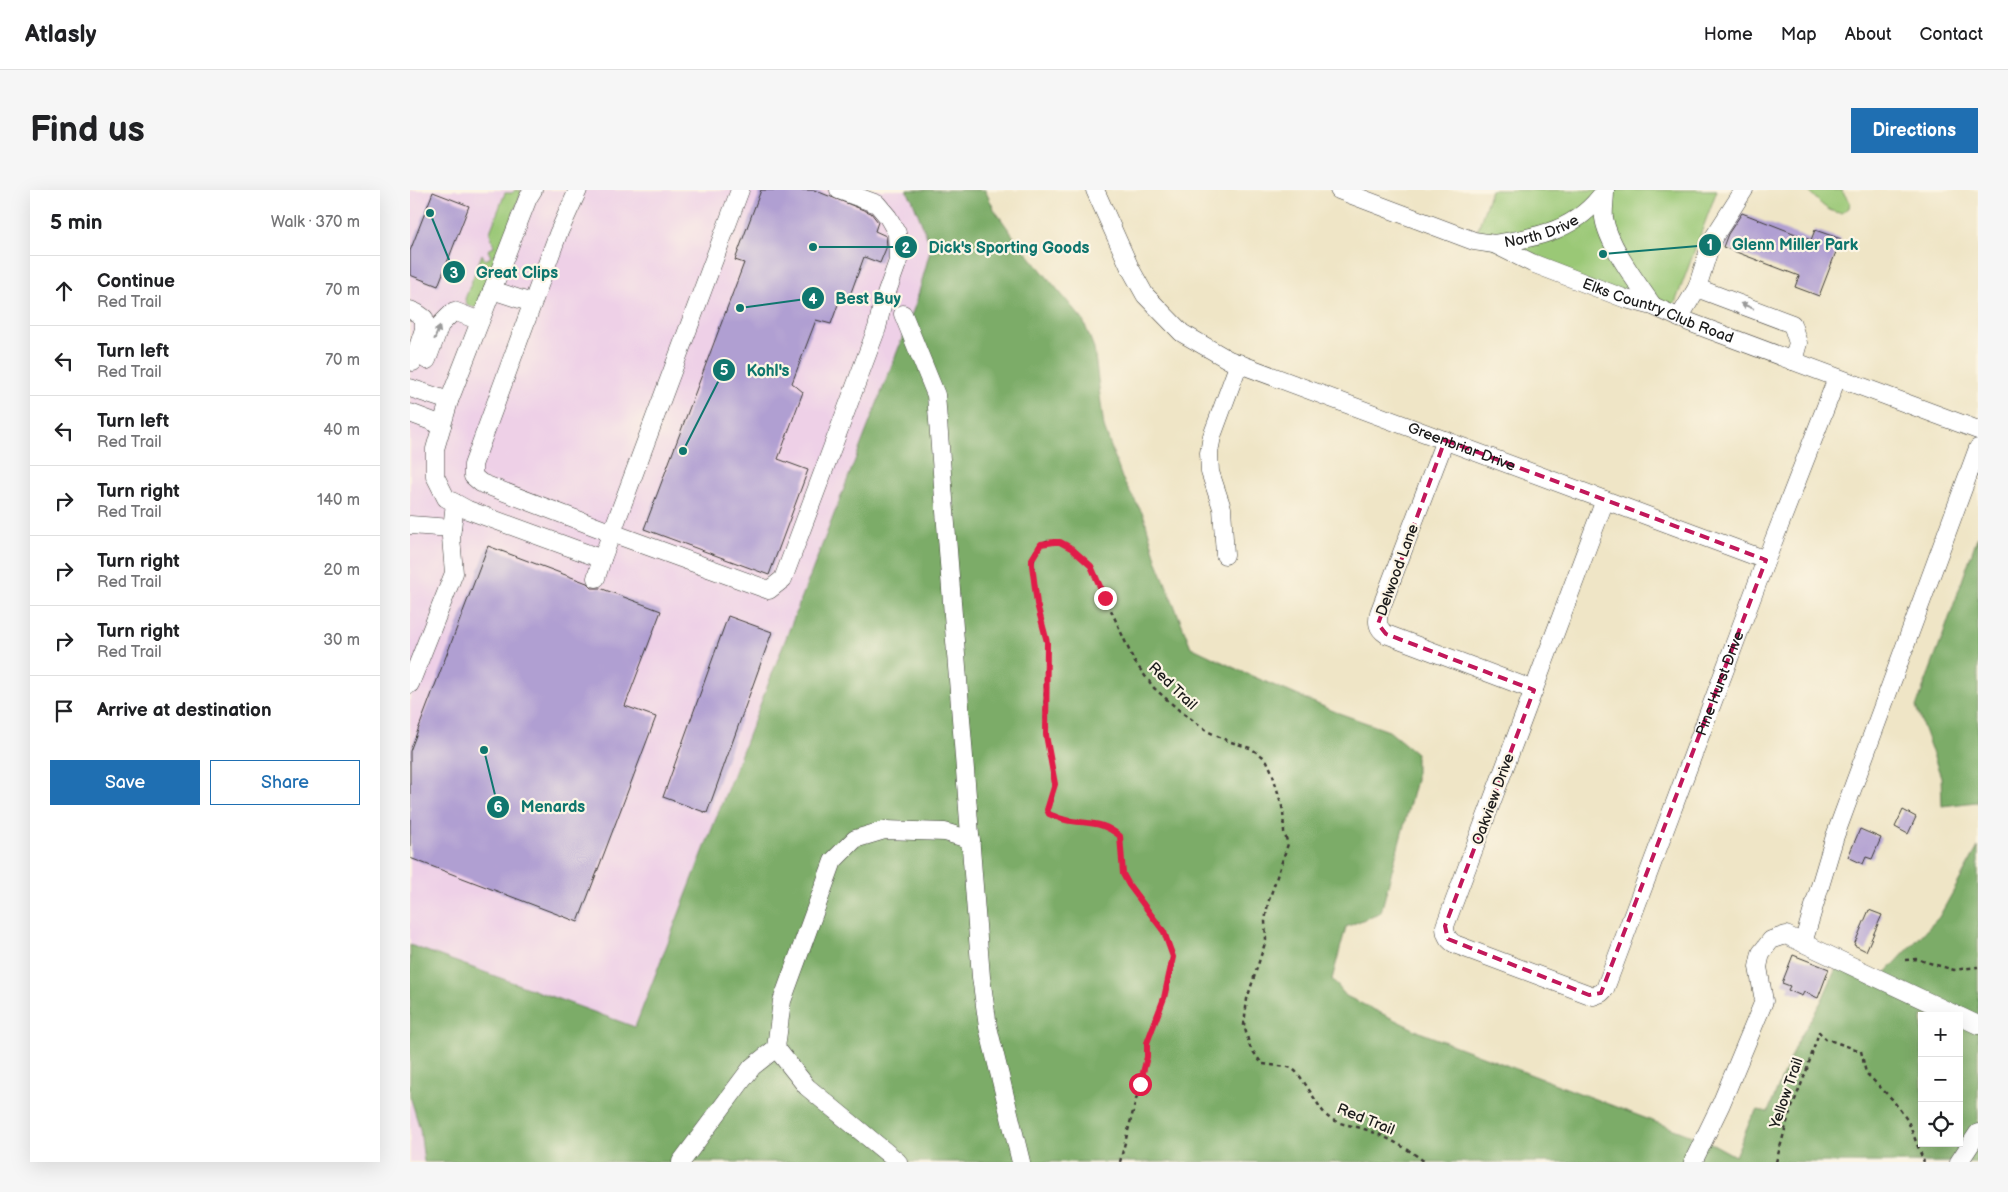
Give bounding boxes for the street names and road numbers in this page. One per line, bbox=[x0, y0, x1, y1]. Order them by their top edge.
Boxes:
street label: North Drive bbox=[1503, 211, 1583, 252]
street label: Elks Country Club Road bbox=[1580, 274, 1736, 348]
street label: Greenbriar Drive bbox=[1405, 418, 1518, 476]
street label: Delwood Lane bbox=[1372, 521, 1423, 619]
street label: Pine Hurst Drive bbox=[1692, 628, 1749, 739]
street label: Red Trail bbox=[1144, 659, 1201, 714]
street label: Oakview Drive bbox=[1468, 751, 1519, 848]
street label: Yellow Trail bbox=[1765, 1055, 1807, 1132]
street label: Red Trail bbox=[1334, 1099, 1397, 1140]

